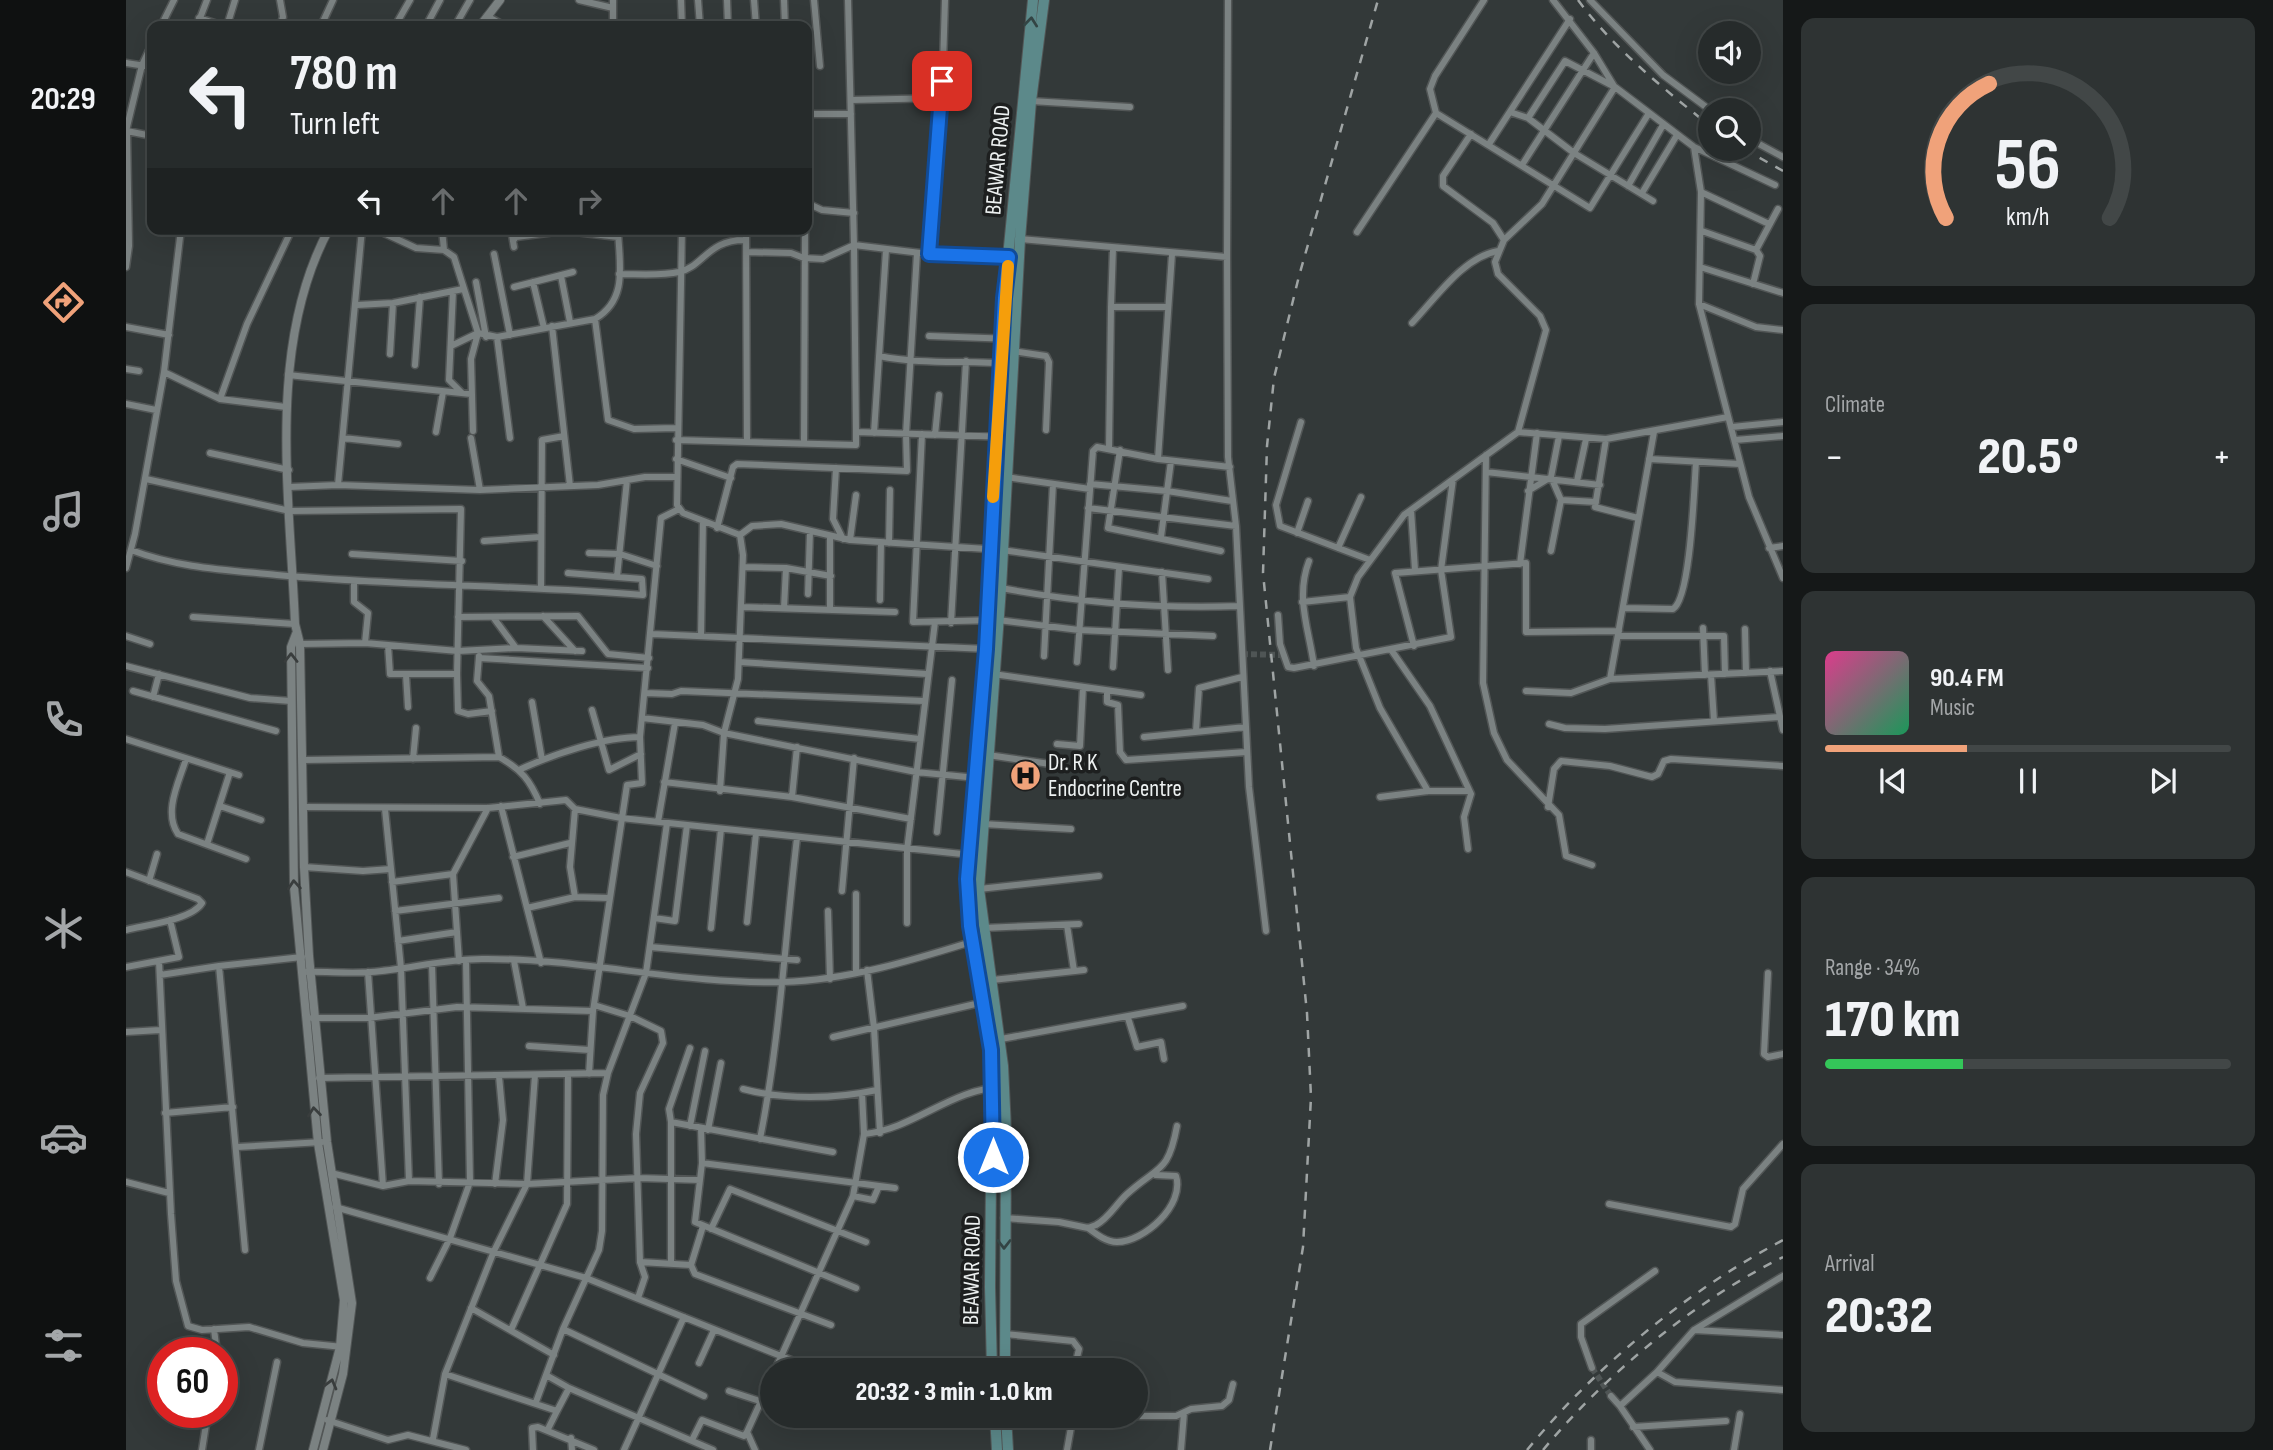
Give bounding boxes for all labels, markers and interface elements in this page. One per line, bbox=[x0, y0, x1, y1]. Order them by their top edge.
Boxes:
one-way arrow bbox=[1023, 16, 1038, 27]
map controls bbox=[1698, 21, 1761, 161]
button: sound bbox=[1698, 21, 1761, 84]
text: 780 m bbox=[290, 45, 398, 104]
icon: left bbox=[175, 49, 266, 140]
pin bbox=[912, 51, 972, 111]
icon: arrive bbox=[923, 62, 961, 100]
text: 20:29 bbox=[30, 80, 96, 119]
button: search bbox=[1698, 98, 1761, 161]
street label: BEAWAR ROAD bbox=[979, 104, 1017, 216]
text: Turn left bbox=[290, 105, 380, 144]
text: 56 bbox=[1995, 123, 2061, 211]
icon: left bbox=[351, 182, 389, 220]
icon: ahead bbox=[424, 182, 462, 220]
icon: ahead bbox=[497, 182, 535, 220]
icon: right bbox=[570, 182, 608, 220]
text: km/h bbox=[2006, 202, 2050, 233]
icon: directions bbox=[39, 278, 88, 327]
text: Climate bbox=[1825, 391, 1885, 419]
text: 20.5° bbox=[1977, 426, 2079, 489]
text: − bbox=[1825, 435, 1844, 480]
text: + bbox=[2212, 435, 2231, 480]
icon: music bbox=[39, 487, 88, 536]
one-way arrow bbox=[283, 652, 299, 662]
text: 90.4 FM bbox=[1930, 663, 2004, 694]
text: Music bbox=[1930, 694, 1975, 722]
icon: phone bbox=[39, 695, 88, 744]
place label: Dr. R K Endocrine Centre bbox=[1048, 749, 1182, 803]
hospital icon: Dr. R K Endocrine Centre bbox=[1008, 759, 1042, 793]
icon: previous bbox=[1874, 762, 1912, 800]
icon: pause bbox=[2009, 762, 2047, 800]
icon: next bbox=[2144, 762, 2182, 800]
one-way arrow bbox=[287, 879, 302, 890]
icon: climate bbox=[39, 904, 88, 953]
text: Range · 34% bbox=[1825, 954, 1920, 982]
text: 170 km bbox=[1825, 989, 1961, 1052]
one-way arrow bbox=[307, 1106, 322, 1117]
icon: car bbox=[39, 1113, 88, 1162]
position arrow bbox=[956, 1120, 1030, 1194]
street label: BEAWAR ROAD bbox=[957, 1215, 987, 1325]
one-way arrow bbox=[997, 1238, 1012, 1249]
text: Arrival bbox=[1825, 1250, 1874, 1278]
text: 20:32 bbox=[1825, 1285, 1933, 1348]
icon: filters bbox=[39, 1321, 88, 1370]
speed limit sign: 60 bbox=[147, 1337, 238, 1428]
text: 20:32 · 3 min · 1.0 km bbox=[856, 1377, 1052, 1408]
one-way arrow bbox=[323, 1378, 337, 1390]

